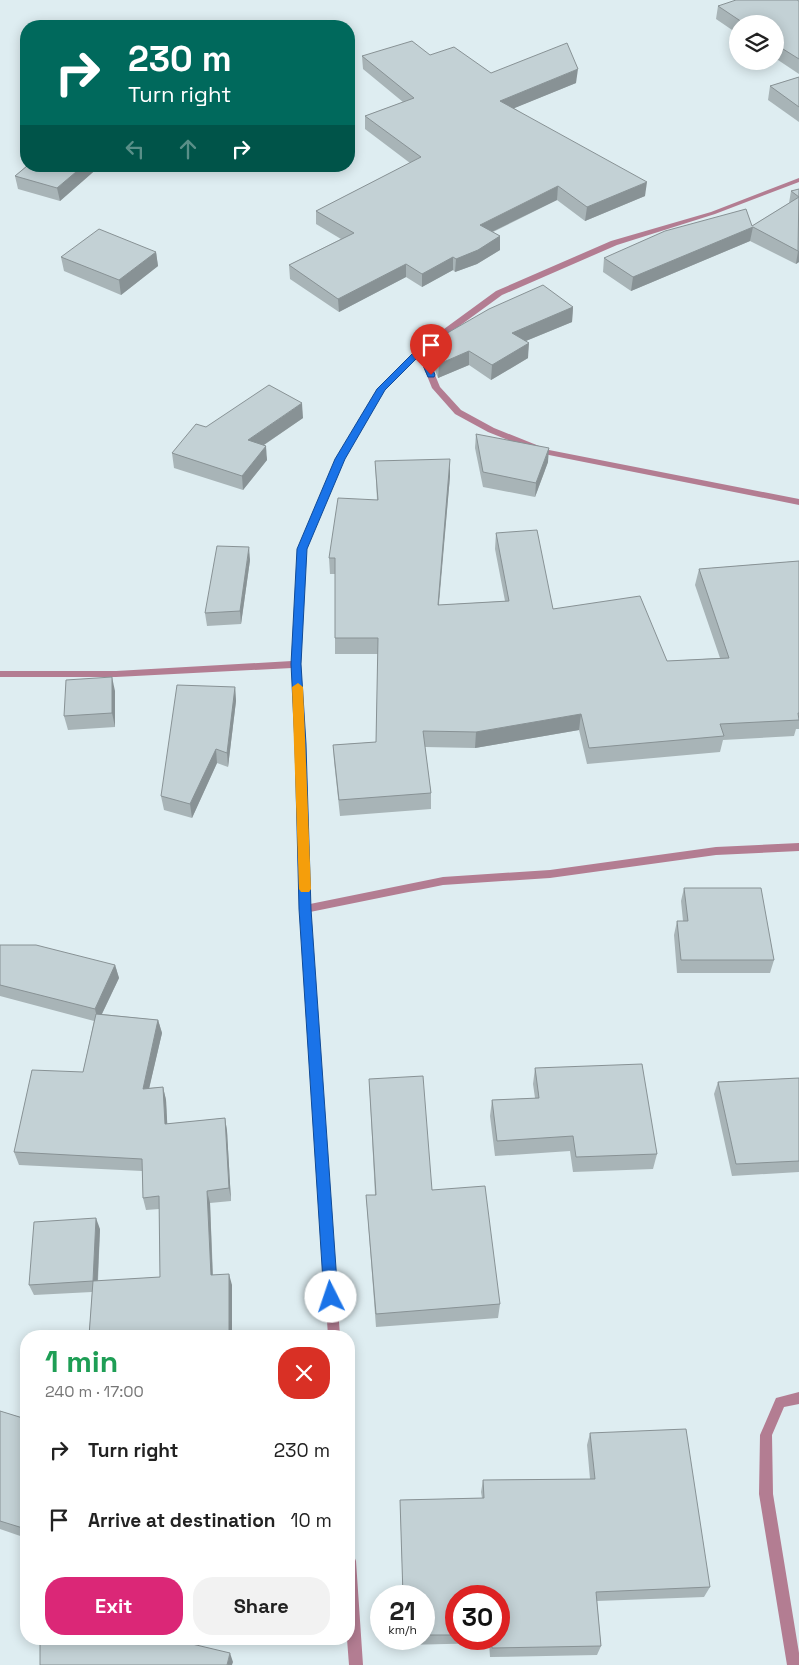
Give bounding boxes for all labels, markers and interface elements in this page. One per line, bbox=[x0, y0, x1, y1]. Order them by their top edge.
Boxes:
map controls bbox=[729, 15, 784, 70]
button: layers bbox=[729, 15, 784, 70]
text: 230 m bbox=[128, 37, 232, 81]
icon: right bbox=[45, 40, 110, 105]
text: Turn right bbox=[128, 80, 231, 108]
icon: left bbox=[121, 135, 149, 163]
icon: ahead bbox=[174, 135, 202, 163]
icon: right bbox=[227, 135, 255, 163]
pin bbox=[410, 324, 452, 375]
icon: arrive bbox=[417, 331, 445, 359]
position arrow bbox=[304, 1270, 356, 1322]
text: 1 min bbox=[45, 1342, 118, 1381]
button: close bbox=[278, 1347, 330, 1399]
text: 240 m · 17:00 bbox=[45, 1381, 144, 1402]
icon: right bbox=[45, 1436, 73, 1464]
text: Turn right bbox=[88, 1438, 178, 1463]
text: 230 m bbox=[274, 1438, 330, 1463]
icon: arrive bbox=[45, 1506, 73, 1534]
text: Arrive at destination bbox=[88, 1508, 276, 1533]
text: 10 m bbox=[291, 1508, 332, 1533]
button: Exit bbox=[45, 1577, 183, 1635]
button: Share bbox=[193, 1577, 330, 1635]
speed limit sign: 30 bbox=[445, 1585, 510, 1650]
text: 21 bbox=[389, 1595, 416, 1627]
text: km/h bbox=[388, 1622, 417, 1638]

